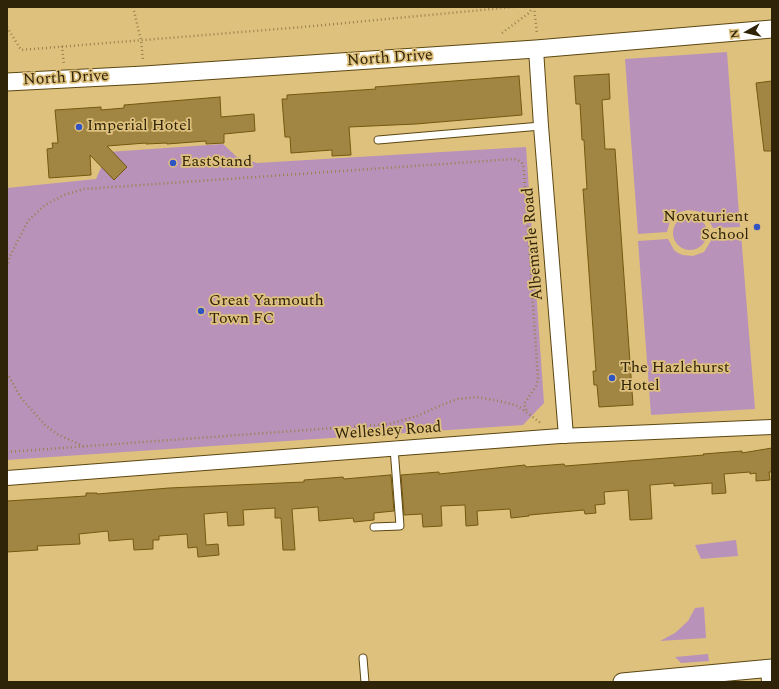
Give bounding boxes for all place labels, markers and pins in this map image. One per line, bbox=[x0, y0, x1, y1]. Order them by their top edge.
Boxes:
place label: Imperial Hotel bbox=[87, 117, 191, 137]
marker: Imperial Hotel bbox=[74, 122, 84, 132]
place label: EastStand bbox=[181, 153, 252, 173]
marker: EastStand bbox=[168, 158, 178, 168]
place label: Novaturient School bbox=[663, 208, 749, 246]
marker: Novaturient School bbox=[752, 222, 762, 232]
place label: Great Yarmouth Town FC bbox=[209, 292, 324, 330]
marker: Great Yarmouth Town FC bbox=[196, 306, 206, 316]
place label: The Hazlehurst Hotel bbox=[620, 359, 730, 397]
marker: The Hazlehurst Hotel bbox=[607, 373, 617, 383]

